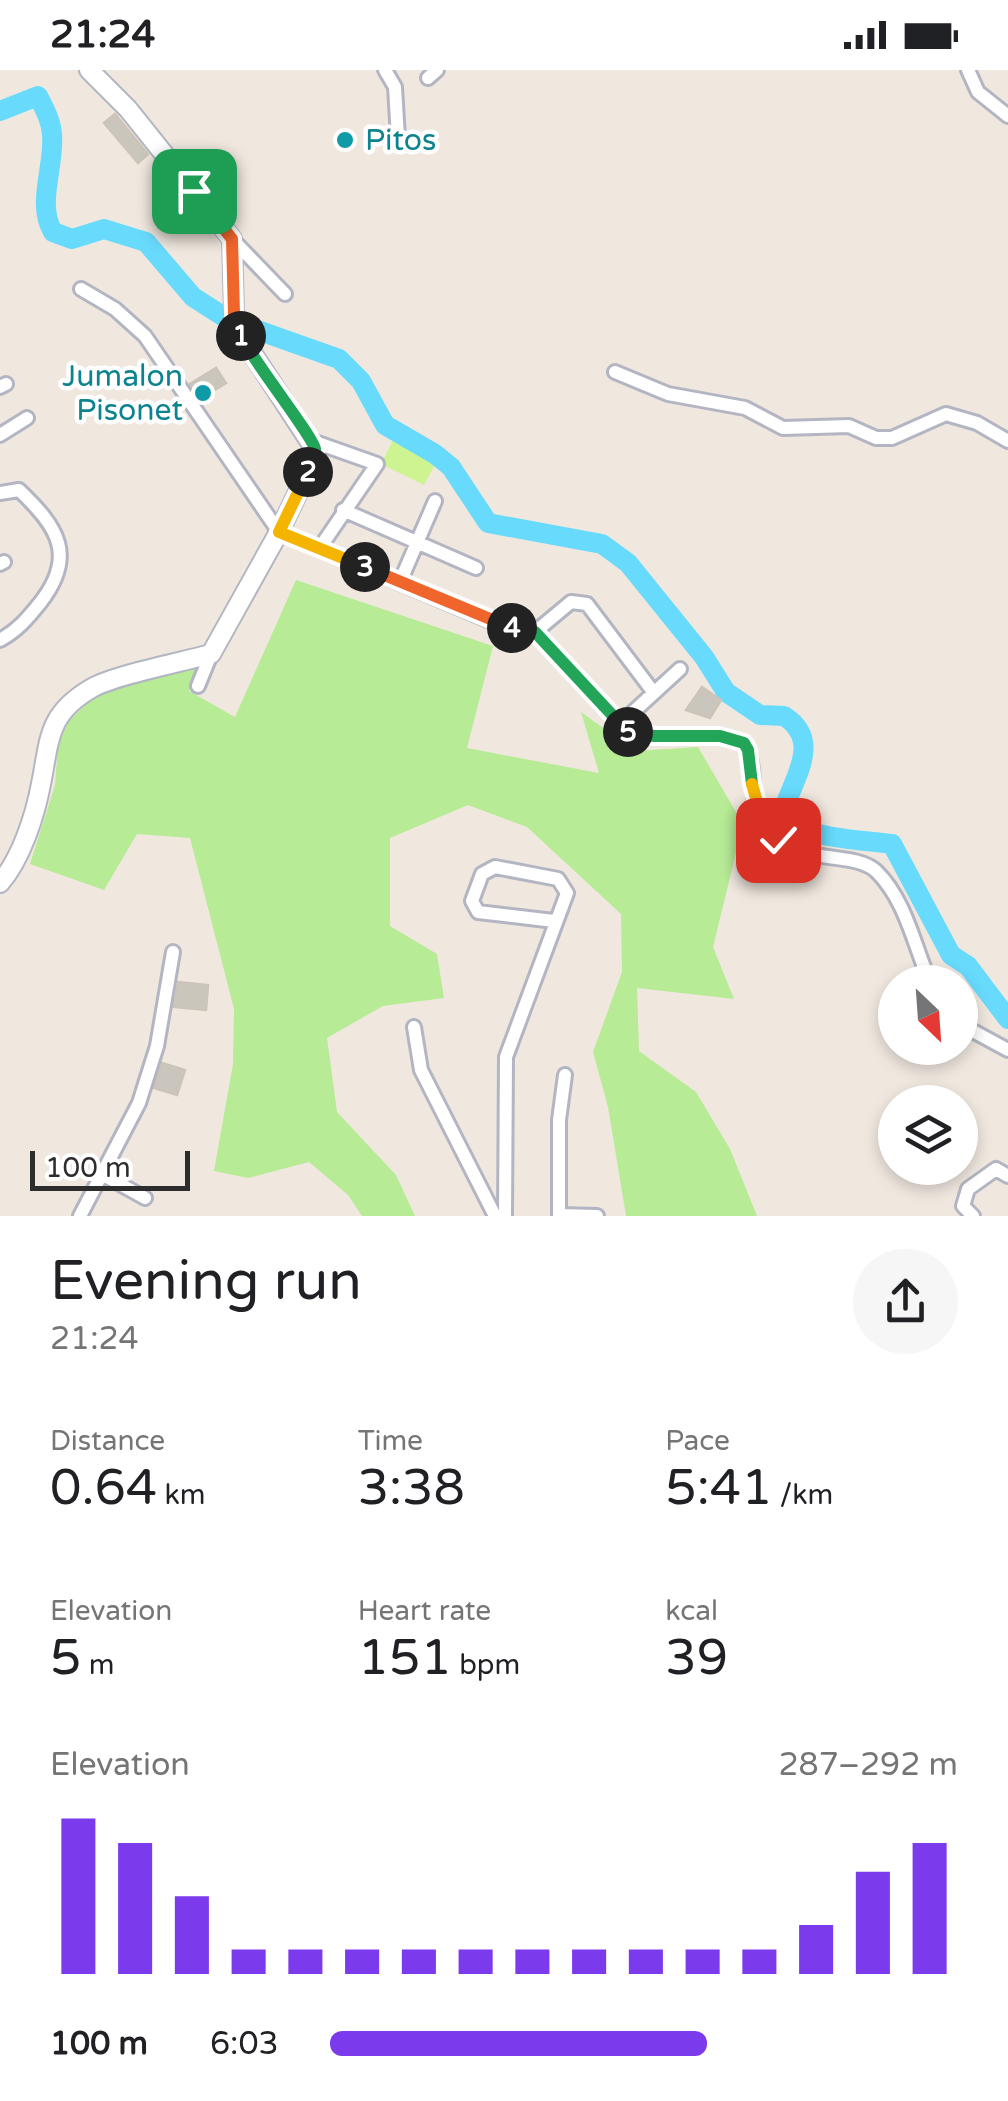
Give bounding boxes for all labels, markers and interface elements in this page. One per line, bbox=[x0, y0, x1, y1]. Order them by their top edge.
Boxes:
text: 21:24 bbox=[50, 12, 155, 58]
place label: Pitos bbox=[365, 122, 436, 159]
marker: Pitos bbox=[334, 129, 356, 151]
pin bbox=[152, 149, 237, 234]
icon: arrive bbox=[167, 164, 222, 219]
pin: 1 bbox=[216, 311, 266, 361]
text: 1 bbox=[232, 319, 250, 353]
place label: Jumalon Pisonet bbox=[62, 358, 183, 429]
marker: Jumalon Pisonet bbox=[192, 382, 214, 404]
pin: 2 bbox=[283, 447, 333, 497]
text: 2 bbox=[299, 455, 317, 489]
pin: 3 bbox=[340, 542, 390, 592]
text: 3 bbox=[356, 550, 374, 584]
pin: 4 bbox=[487, 603, 537, 653]
text: 4 bbox=[503, 611, 521, 645]
pin: 5 bbox=[603, 707, 653, 757]
text: 5 bbox=[619, 715, 637, 749]
pin bbox=[736, 798, 821, 883]
icon: check bbox=[751, 813, 806, 868]
north arrow bbox=[878, 965, 978, 1065]
map controls bbox=[878, 965, 978, 1185]
button: layers bbox=[878, 1085, 978, 1185]
scale bar bbox=[30, 1146, 190, 1190]
text: 100 m bbox=[45, 1151, 131, 1185]
text: Evening run bbox=[50, 1249, 362, 1315]
button: share bbox=[853, 1249, 958, 1354]
text: 21:24 bbox=[50, 1320, 139, 1358]
text: Distance bbox=[50, 1424, 165, 1458]
text: Time bbox=[358, 1424, 423, 1458]
text: Pace bbox=[665, 1424, 730, 1458]
text: 0.64 bbox=[50, 1458, 157, 1518]
text: 3:38 bbox=[358, 1458, 465, 1518]
text: 5:41 bbox=[665, 1458, 773, 1518]
text: km bbox=[157, 1478, 205, 1512]
text: /km bbox=[773, 1478, 833, 1512]
text: Elevation bbox=[50, 1594, 172, 1628]
text: Heart rate bbox=[358, 1594, 491, 1628]
text: kcal bbox=[665, 1594, 718, 1628]
text: 5 bbox=[50, 1628, 81, 1688]
text: 151 bbox=[358, 1628, 452, 1688]
text: 39 bbox=[665, 1628, 728, 1688]
text: m bbox=[81, 1648, 114, 1682]
text: bpm bbox=[452, 1648, 520, 1682]
text: Elevation bbox=[50, 1746, 190, 1784]
text: 287–292 m bbox=[778, 1746, 958, 1784]
text: 100 m bbox=[50, 2025, 148, 2063]
text: 6:03 bbox=[210, 2025, 279, 2063]

